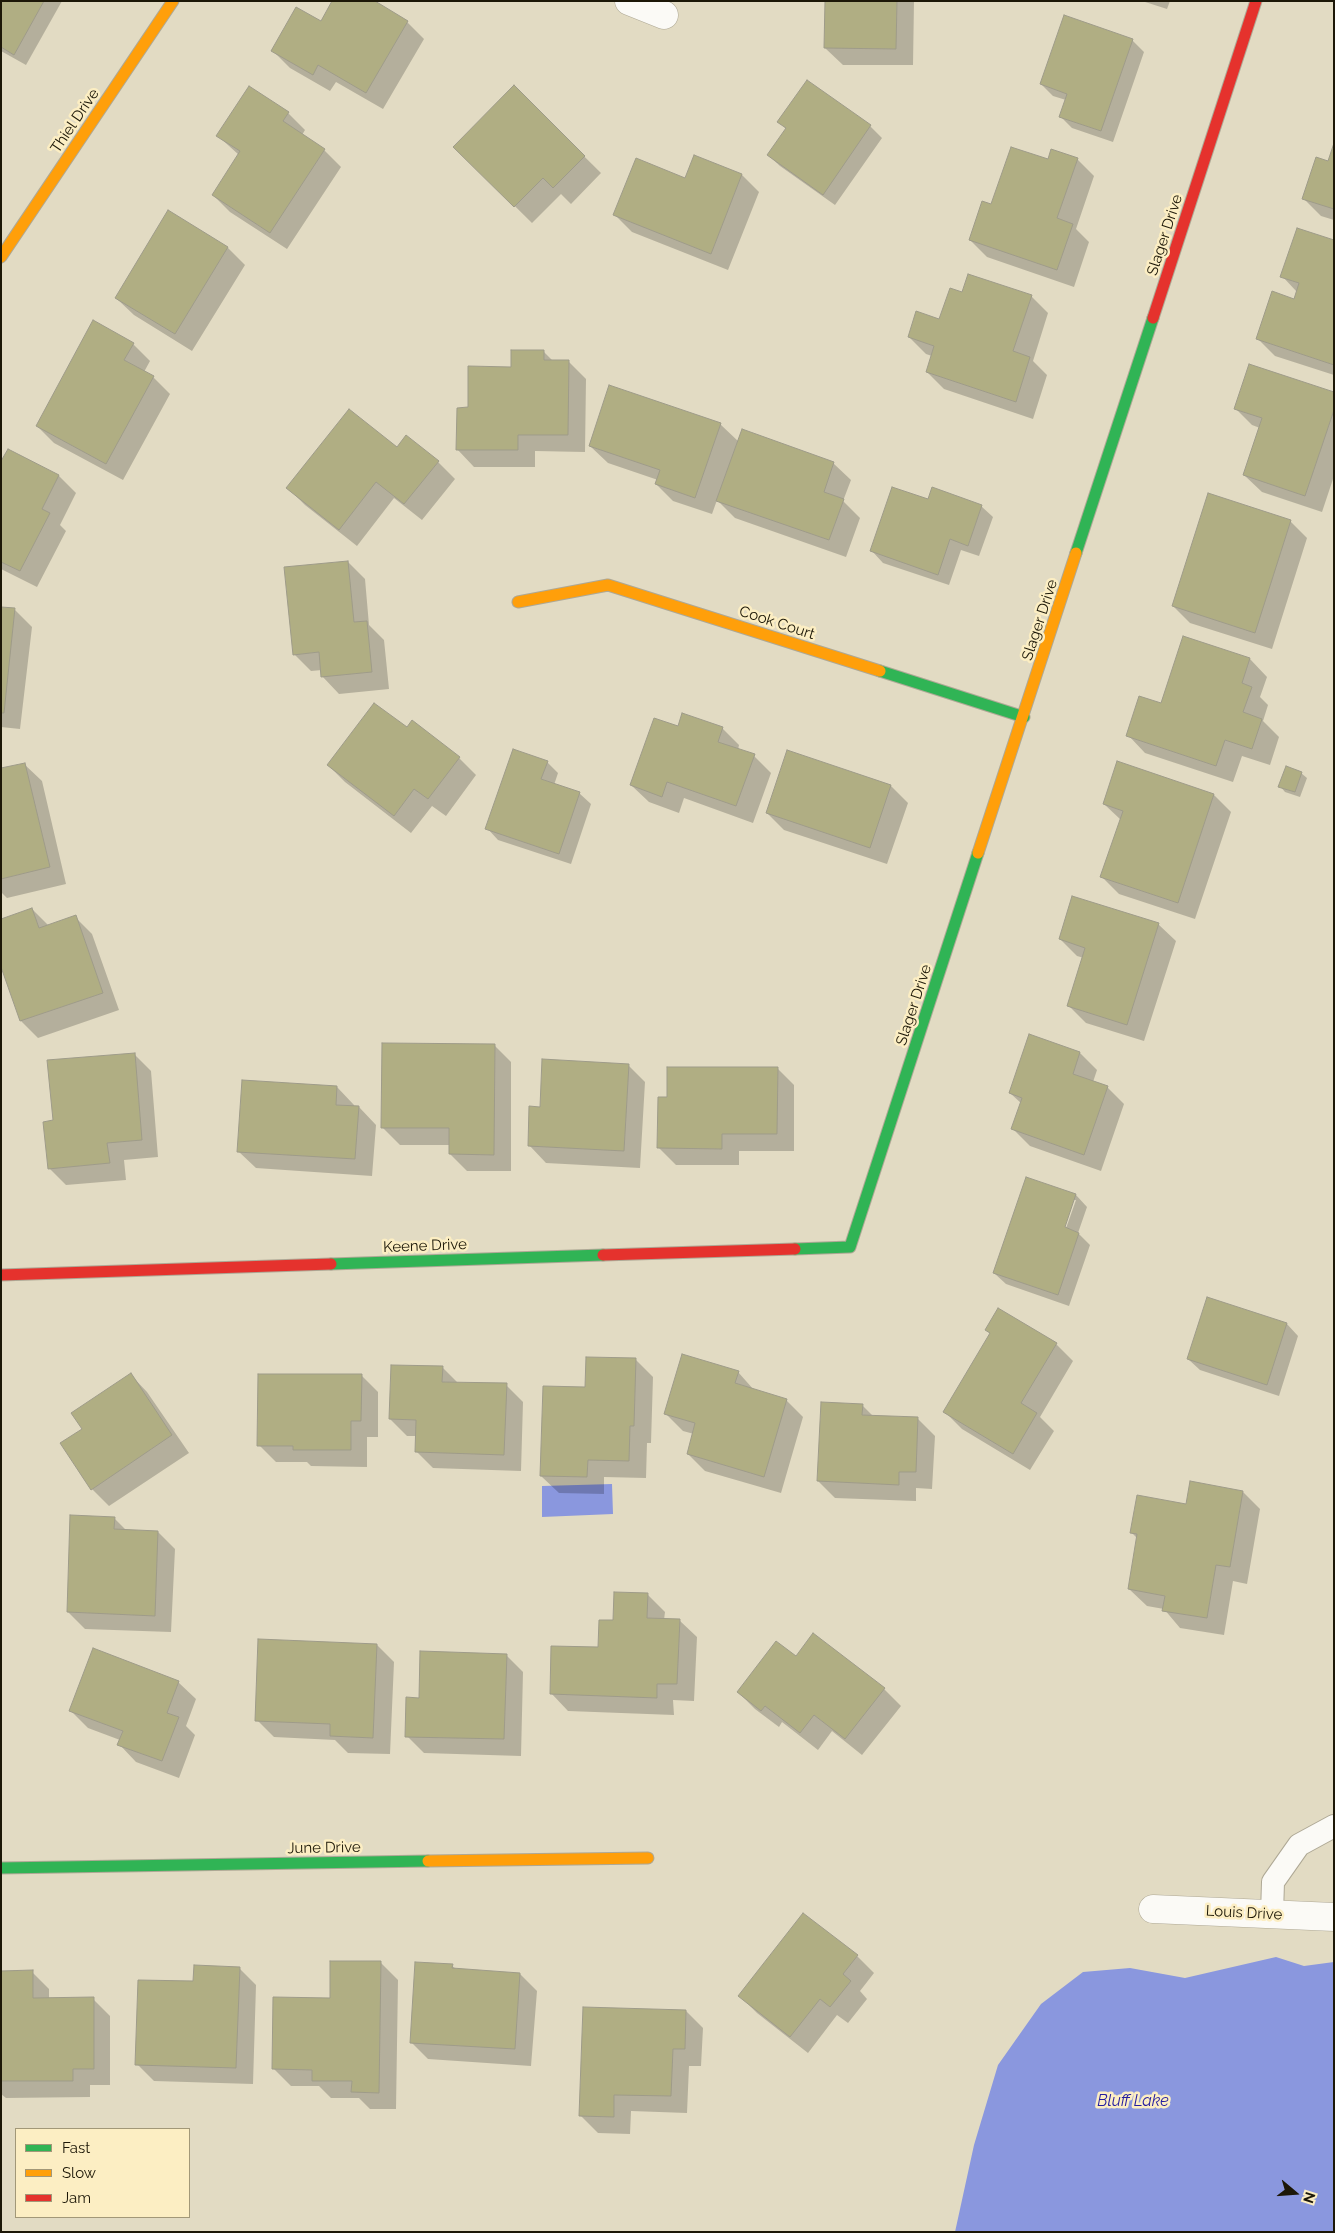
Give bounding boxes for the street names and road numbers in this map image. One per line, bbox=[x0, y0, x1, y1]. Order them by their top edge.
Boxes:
street label: Thiel Drive bbox=[47, 85, 103, 157]
street label: Slager Drive bbox=[1143, 192, 1187, 278]
street label: Slager Drive bbox=[1018, 577, 1062, 663]
street label: Cook Court bbox=[737, 602, 817, 644]
street label: Slager Drive bbox=[892, 962, 936, 1048]
street label: Keene Drive bbox=[383, 1236, 467, 1256]
street label: June Drive bbox=[287, 1838, 361, 1858]
street label: Louis Drive bbox=[1205, 1902, 1283, 1924]

